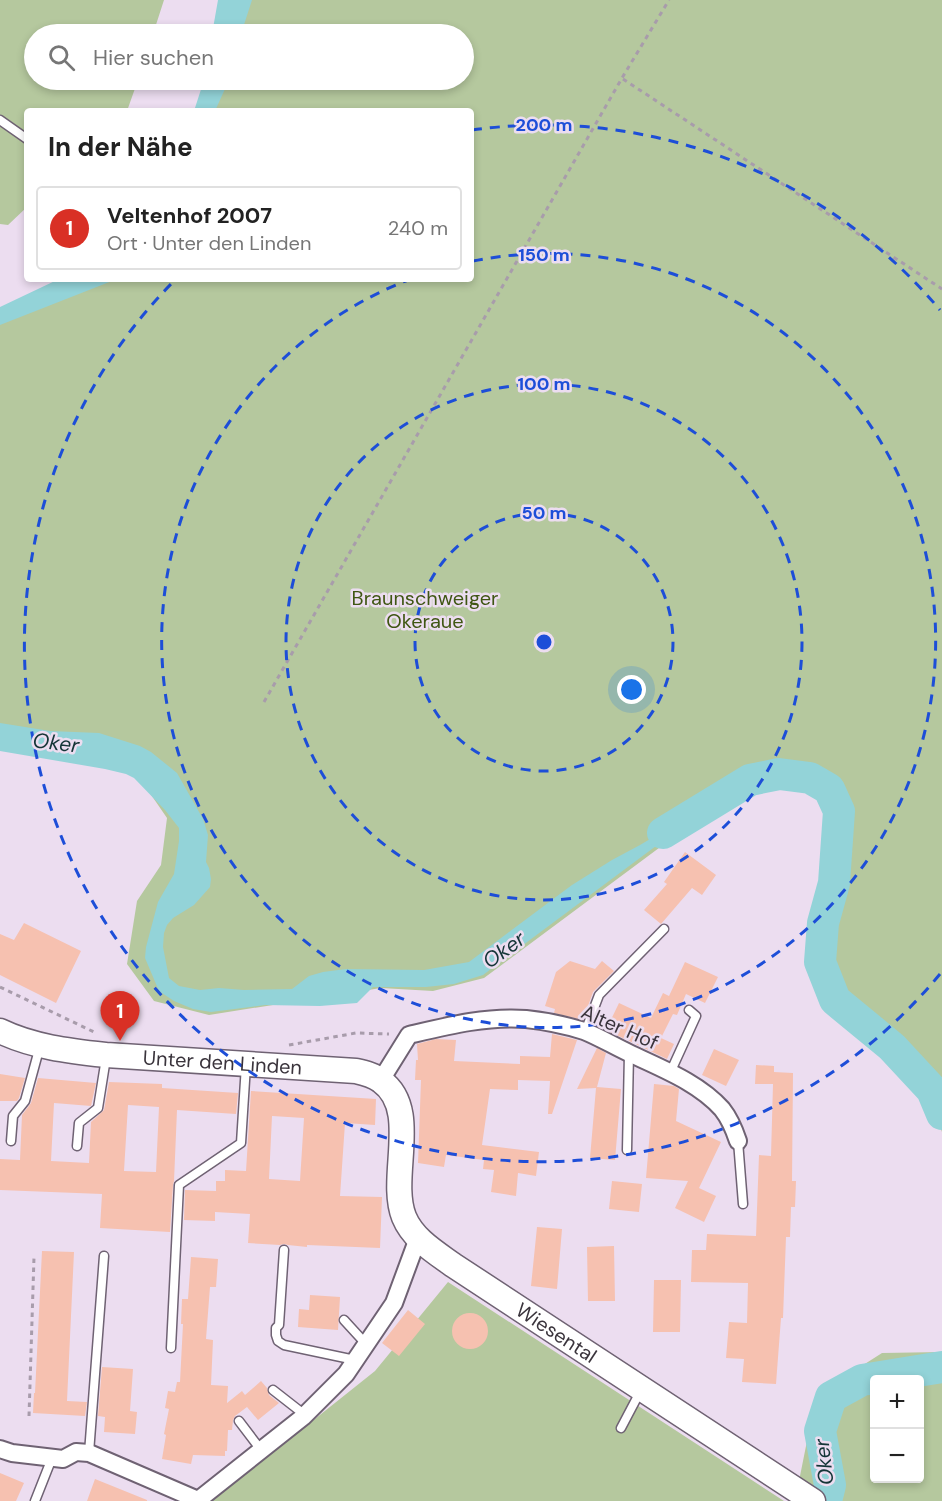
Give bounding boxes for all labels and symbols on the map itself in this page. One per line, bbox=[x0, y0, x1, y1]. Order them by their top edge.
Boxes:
text: 200 m bbox=[516, 113, 572, 137]
text: 150 m bbox=[518, 243, 570, 267]
text: 100 m bbox=[517, 372, 571, 396]
text: 50 m bbox=[521, 501, 567, 525]
park label: Braunschweiger Okeraue bbox=[352, 585, 498, 634]
centre of rings bbox=[534, 632, 554, 652]
your location bbox=[617, 675, 646, 704]
water label: Oker bbox=[31, 726, 82, 760]
water label: Oker bbox=[477, 924, 532, 975]
pin: 1 bbox=[100, 992, 140, 1041]
street label: Alter Hof bbox=[577, 999, 663, 1056]
street label: Unter den Linden bbox=[142, 1044, 303, 1081]
street label: Wiesental bbox=[511, 1297, 602, 1369]
water label: Oker bbox=[808, 1436, 840, 1487]

